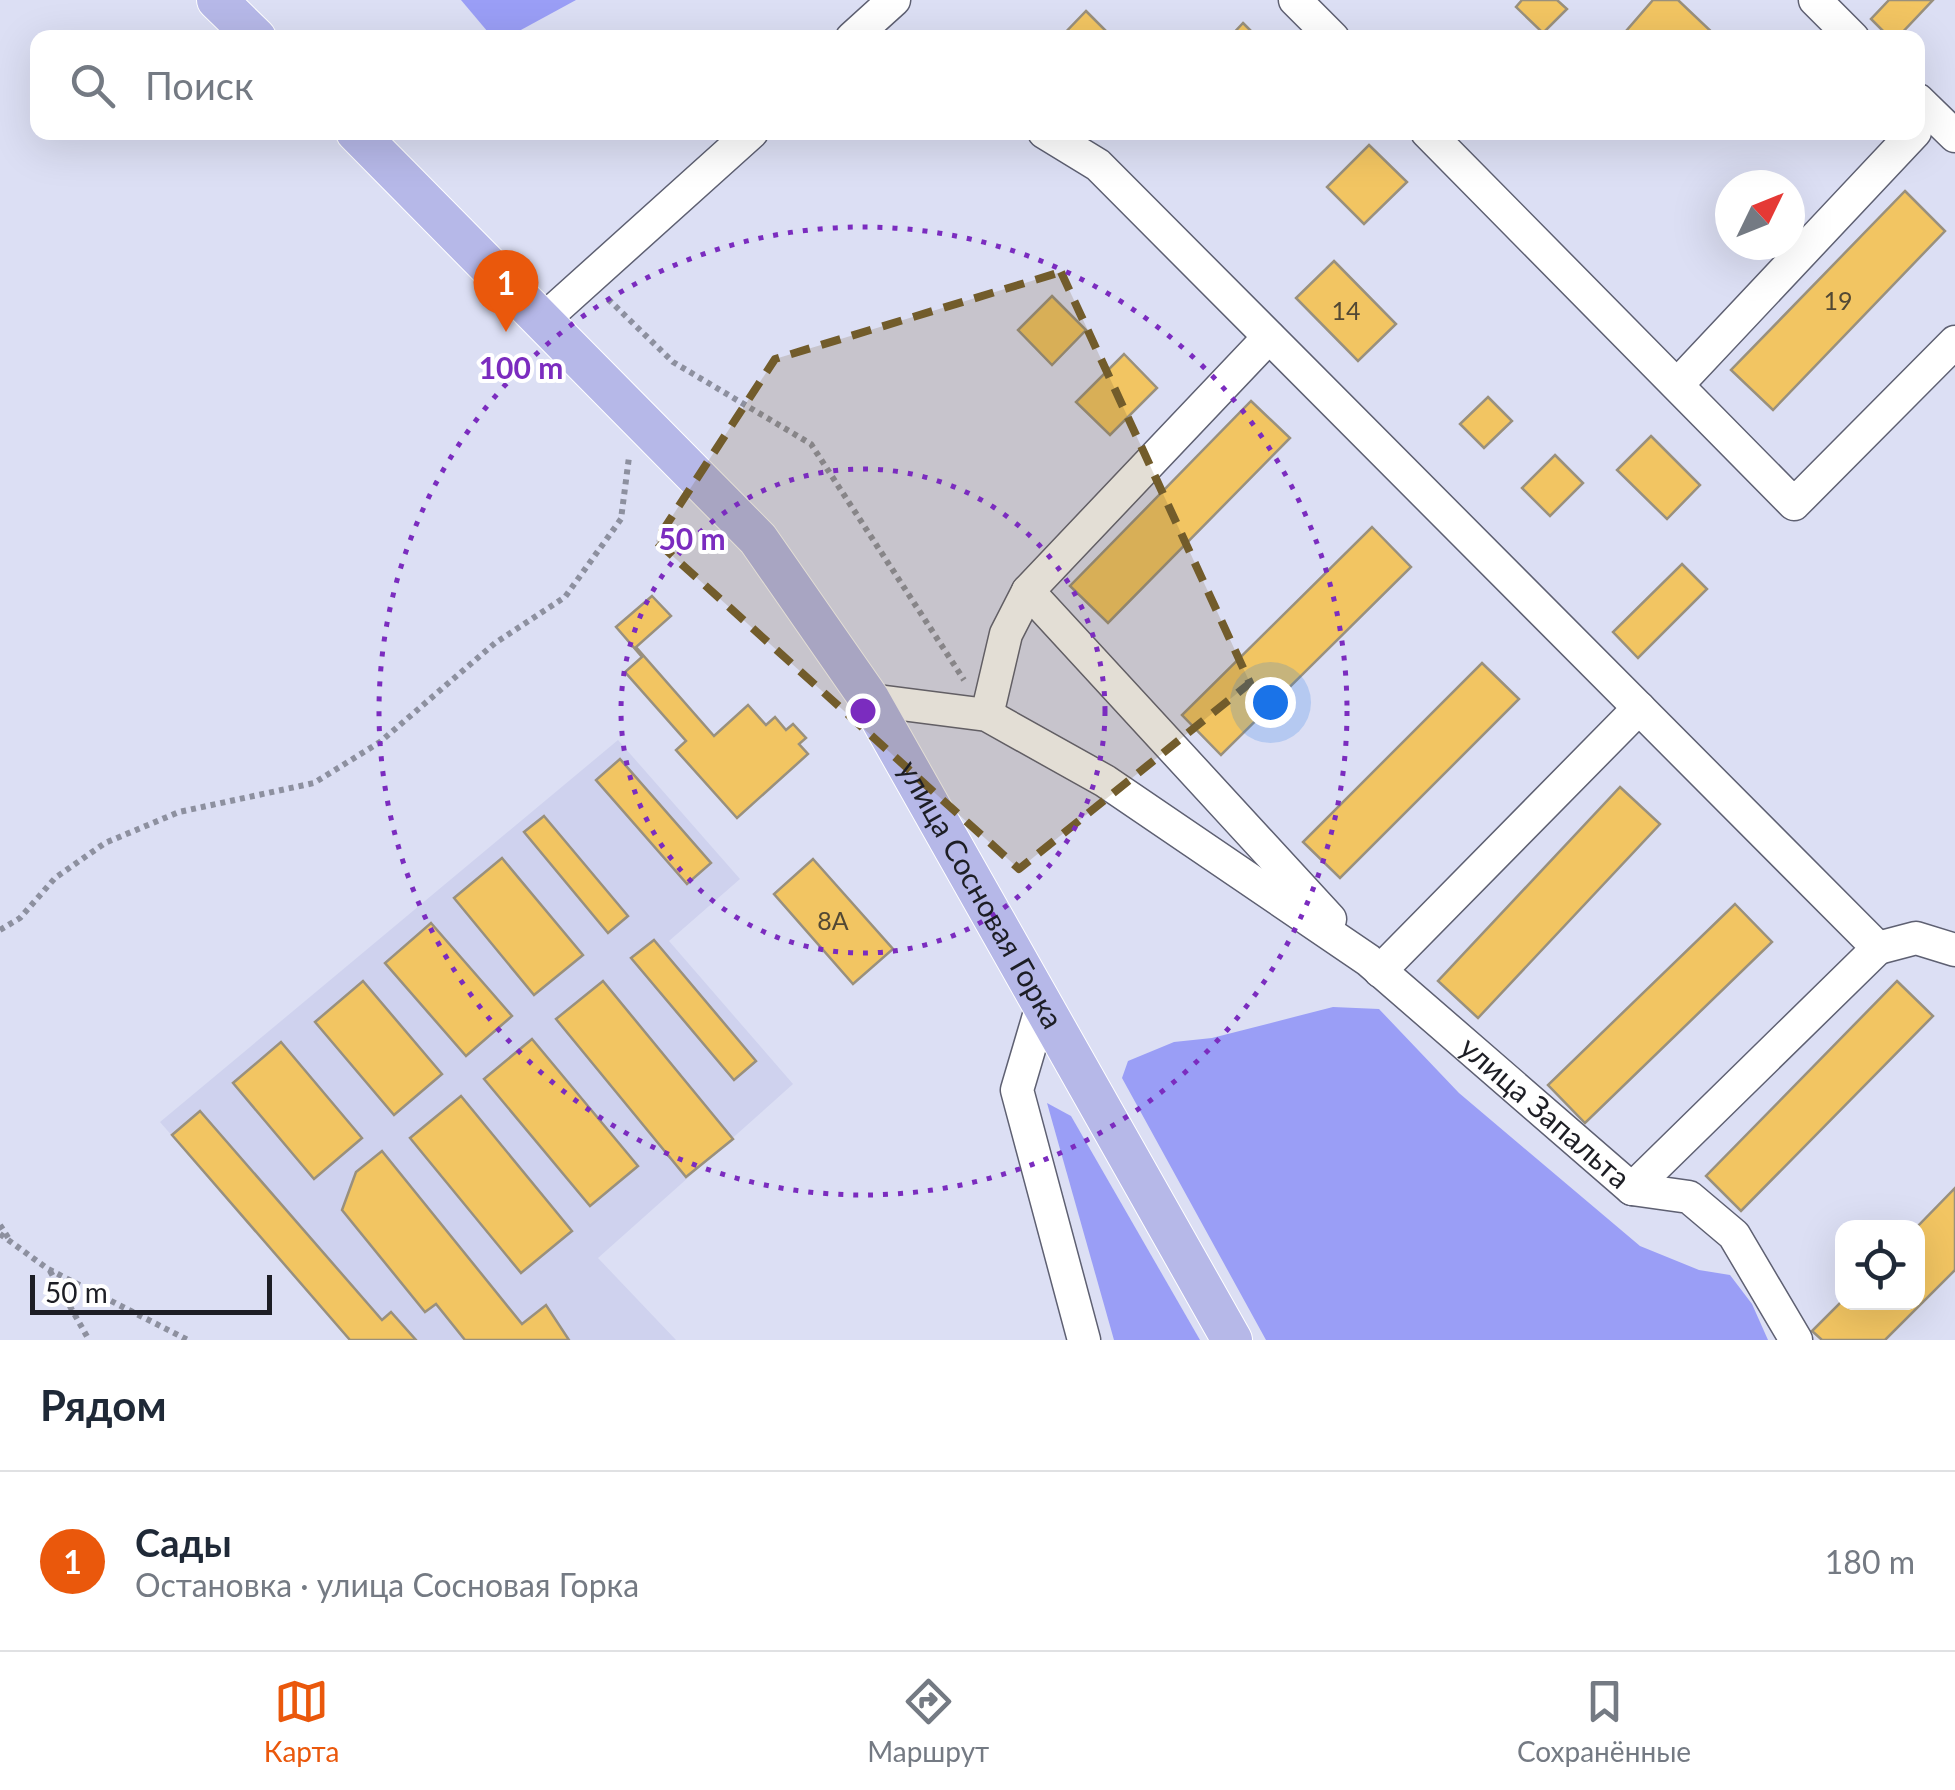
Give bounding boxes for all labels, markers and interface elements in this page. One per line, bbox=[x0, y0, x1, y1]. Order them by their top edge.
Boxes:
search box bbox=[30, 30, 1925, 140]
icon: search bbox=[65, 58, 120, 113]
text: Поиск bbox=[145, 62, 254, 108]
north arrow bbox=[1715, 170, 1805, 260]
pin: 1 bbox=[474, 250, 538, 332]
house number: 19 bbox=[1823, 285, 1853, 315]
house number: 14 bbox=[1331, 295, 1361, 325]
text: 100 m bbox=[479, 349, 563, 385]
text: 50 m bbox=[658, 520, 726, 556]
your location bbox=[1245, 677, 1296, 728]
centre of rings bbox=[845, 693, 881, 729]
street label: улица Сосновая Горка bbox=[892, 753, 1072, 1034]
house number: 8А bbox=[817, 905, 849, 935]
street label: улица Запальта bbox=[1454, 1028, 1638, 1195]
map controls bbox=[1835, 1220, 1925, 1310]
button: locate bbox=[1835, 1220, 1925, 1310]
scale bar bbox=[30, 1270, 272, 1314]
text: 50 m bbox=[45, 1275, 108, 1309]
text: Рядом bbox=[40, 1380, 167, 1430]
text: Сады bbox=[135, 1519, 232, 1565]
text: 1 bbox=[63, 1542, 82, 1581]
text: 180 m bbox=[1825, 1542, 1915, 1581]
text: Остановка · улица Сосновая Горка bbox=[135, 1565, 639, 1604]
tab: Карта bbox=[264, 1674, 340, 1768]
tab: Маршрут bbox=[867, 1674, 989, 1768]
tab: Сохранённые bbox=[1517, 1674, 1691, 1768]

